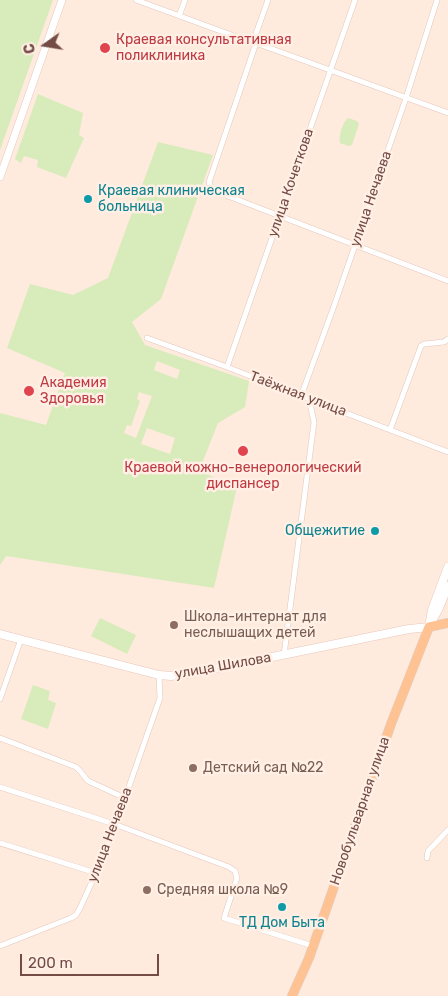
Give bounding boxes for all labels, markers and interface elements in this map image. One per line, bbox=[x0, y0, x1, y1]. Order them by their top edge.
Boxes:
north arrow bbox=[20, 20, 70, 70]
place label: Краевая консультативная поликлиника bbox=[116, 32, 292, 64]
marker: Краевая консультативная поликлиника bbox=[98, 41, 112, 55]
text: С bbox=[21, 42, 39, 55]
street label: улица Кочеткова bbox=[265, 126, 317, 240]
street label: улица Нечаева bbox=[347, 149, 395, 249]
place label: Краевая клиническая больница bbox=[98, 183, 245, 216]
marker: Краевая клиническая больница bbox=[82, 193, 94, 205]
street label: Таёжная улица bbox=[247, 368, 349, 420]
place label: Академия Здоровья bbox=[40, 375, 107, 408]
marker: Академия Здоровья bbox=[22, 384, 36, 398]
marker: Краевой кожно-венерологический диспансер bbox=[236, 444, 250, 458]
place label: Краевой кожно-венерологический диспансер bbox=[124, 460, 362, 492]
place label: Общежитие bbox=[285, 523, 365, 539]
marker: Общежитие bbox=[369, 525, 381, 537]
place label: Школа-интернат для неслышащих детей bbox=[184, 609, 327, 642]
marker: Школа-интернат для неслышащих детей bbox=[168, 619, 180, 631]
street label: улица Шилова bbox=[174, 649, 272, 683]
street label: Новобульварная улица bbox=[327, 735, 393, 887]
place label: Детский сад №22 bbox=[203, 760, 324, 776]
marker: Детский сад №22 bbox=[187, 762, 199, 774]
street label: улица Нечаева bbox=[84, 785, 136, 885]
place label: Средняя школа №9 bbox=[157, 882, 288, 898]
marker: Средняя школа №9 bbox=[141, 884, 153, 896]
marker: ТД Дом Быта bbox=[276, 901, 288, 913]
place label: ТД Дом Быта bbox=[239, 915, 325, 931]
scale bar bbox=[22, 944, 161, 976]
text: 200 m bbox=[28, 954, 73, 972]

